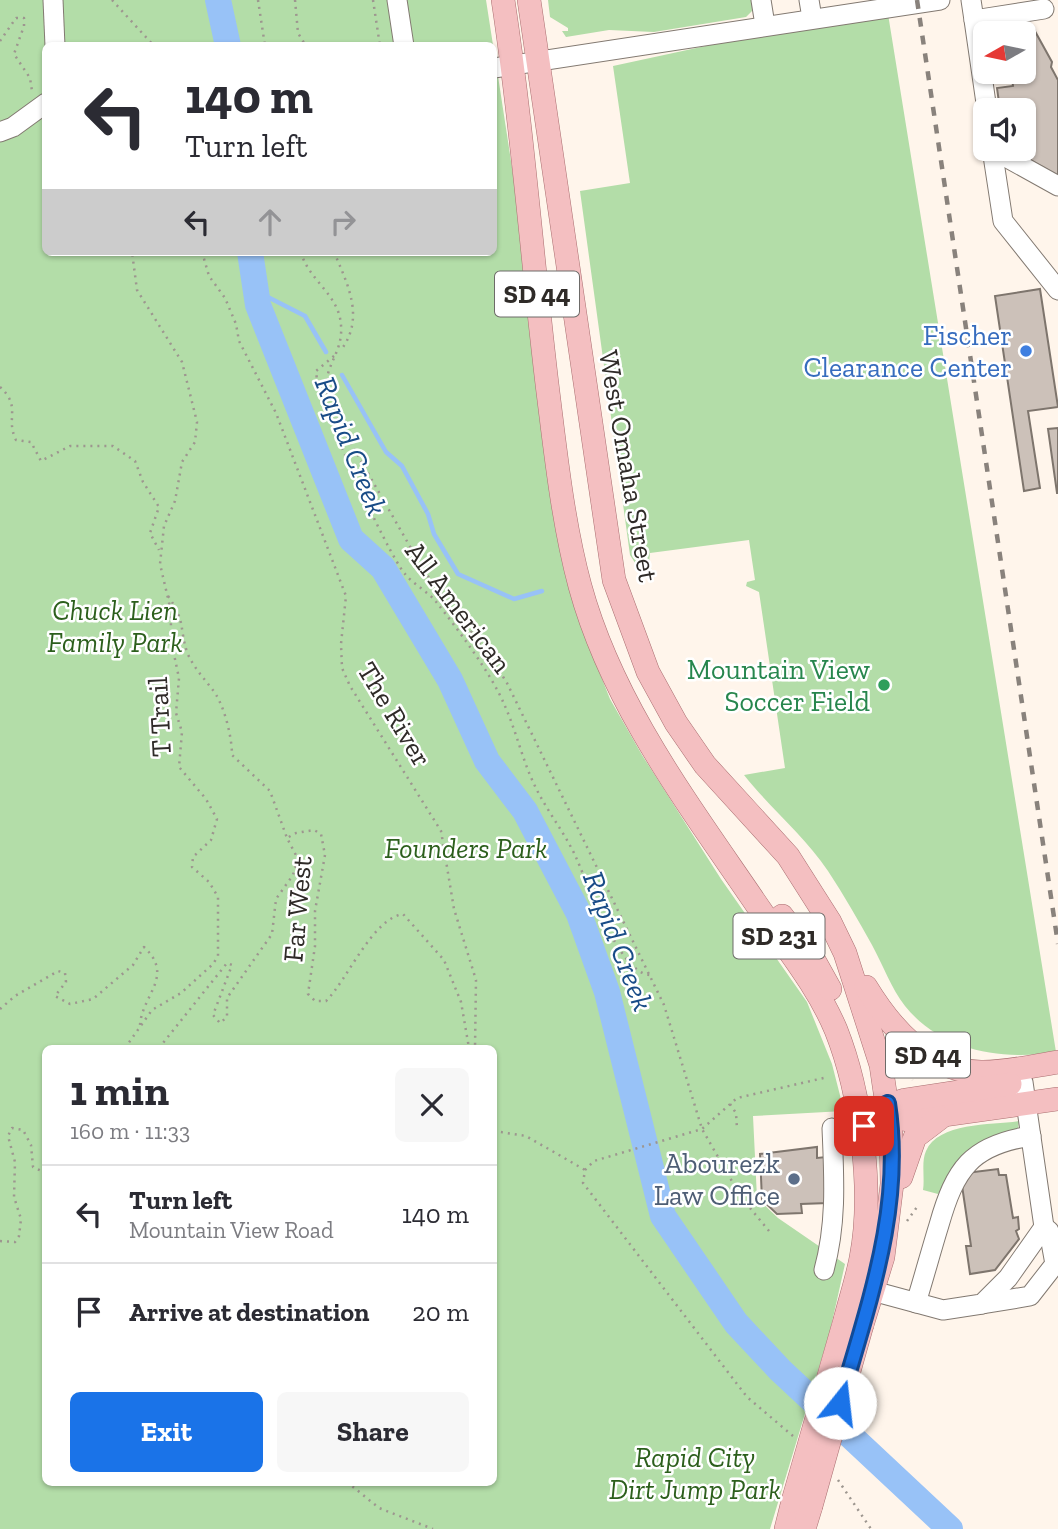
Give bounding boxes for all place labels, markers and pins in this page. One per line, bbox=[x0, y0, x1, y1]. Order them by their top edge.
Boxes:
place label: Fischer Clearance Center bbox=[803, 319, 1012, 384]
marker: Fischer Clearance Center bbox=[1018, 343, 1034, 359]
place label: Mountain View Soccer Field bbox=[687, 653, 871, 718]
marker: Mountain View Soccer Field bbox=[876, 677, 892, 693]
pin bbox=[834, 1096, 894, 1156]
place label: Abourezk Law Office bbox=[654, 1147, 780, 1212]
marker: Abourezk Law Office bbox=[786, 1171, 802, 1187]

